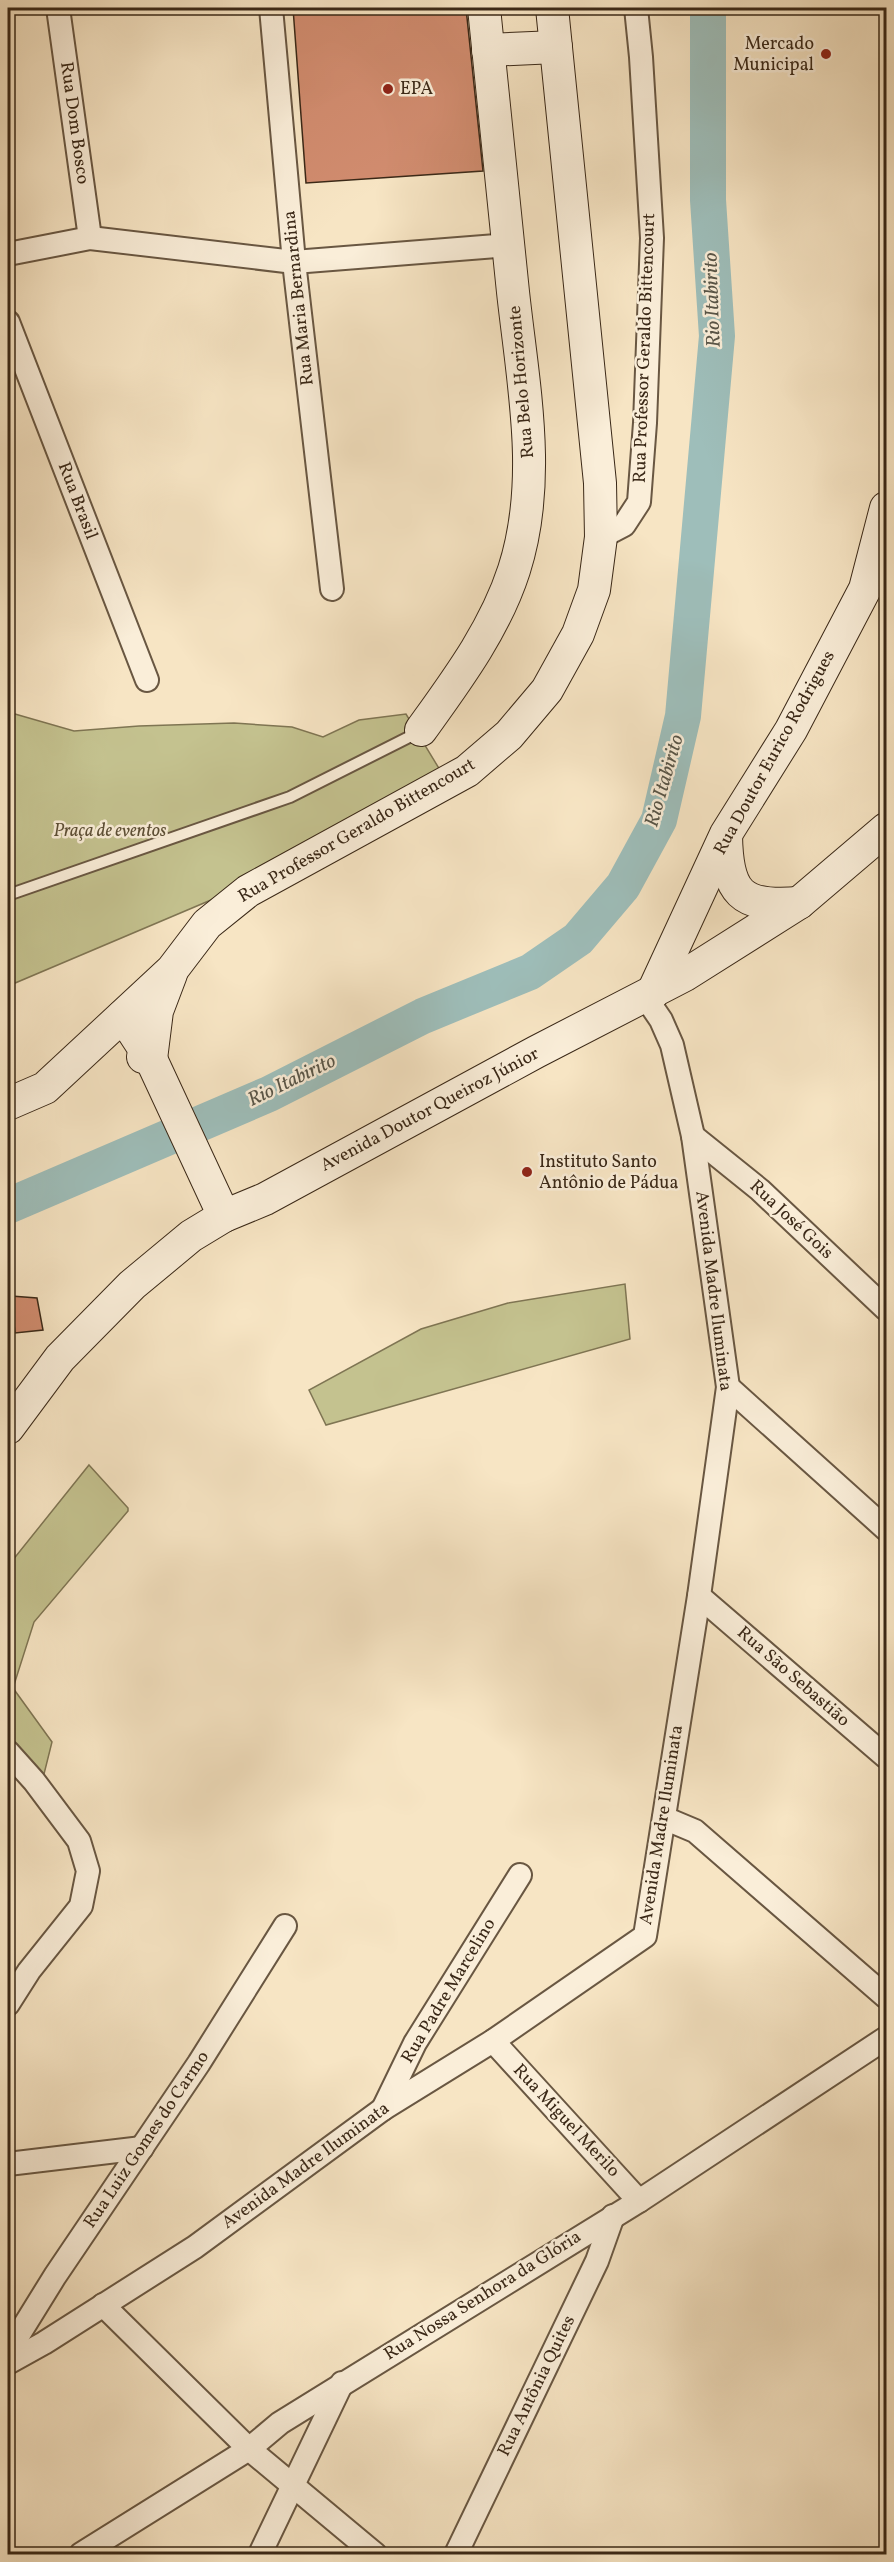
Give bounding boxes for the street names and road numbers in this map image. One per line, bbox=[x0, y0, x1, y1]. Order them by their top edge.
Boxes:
street label: Rua Dom Bosco bbox=[53, 60, 95, 186]
street label: Rua Maria Bernardina bbox=[277, 209, 321, 387]
street label: Rua Professor Geraldo Bittencourt bbox=[628, 213, 662, 483]
street label: Rua Belo Horizonte bbox=[503, 304, 541, 460]
street label: Rua Brasil bbox=[51, 459, 103, 543]
street label: Rua Doutor Eurico Rodrigues bbox=[708, 646, 842, 860]
street label: Rua Professor Geraldo Bittencourt bbox=[234, 753, 480, 909]
street label: Avenida Doutor Queiroz Júnior bbox=[316, 1041, 544, 1178]
street label: Rua José Gois bbox=[744, 1175, 838, 1265]
street label: Avenida Madre Iluminata bbox=[688, 1189, 738, 1393]
street label: Rua São Sebastião bbox=[731, 1621, 855, 1733]
street label: Avenida Madre Iluminata bbox=[634, 1723, 690, 1927]
street label: Rua Padre Marcelino bbox=[396, 1914, 502, 2068]
street label: Rua Luiz Gomes do Carmo bbox=[78, 2046, 216, 2234]
street label: Rua Miguel Merilo bbox=[507, 2059, 625, 2183]
street label: Avenida Madre Iluminata bbox=[217, 2097, 395, 2235]
street label: Rua Nossa Senhora da Glória bbox=[380, 2225, 586, 2367]
street label: Rua Antônia Quites bbox=[492, 2311, 582, 2461]

